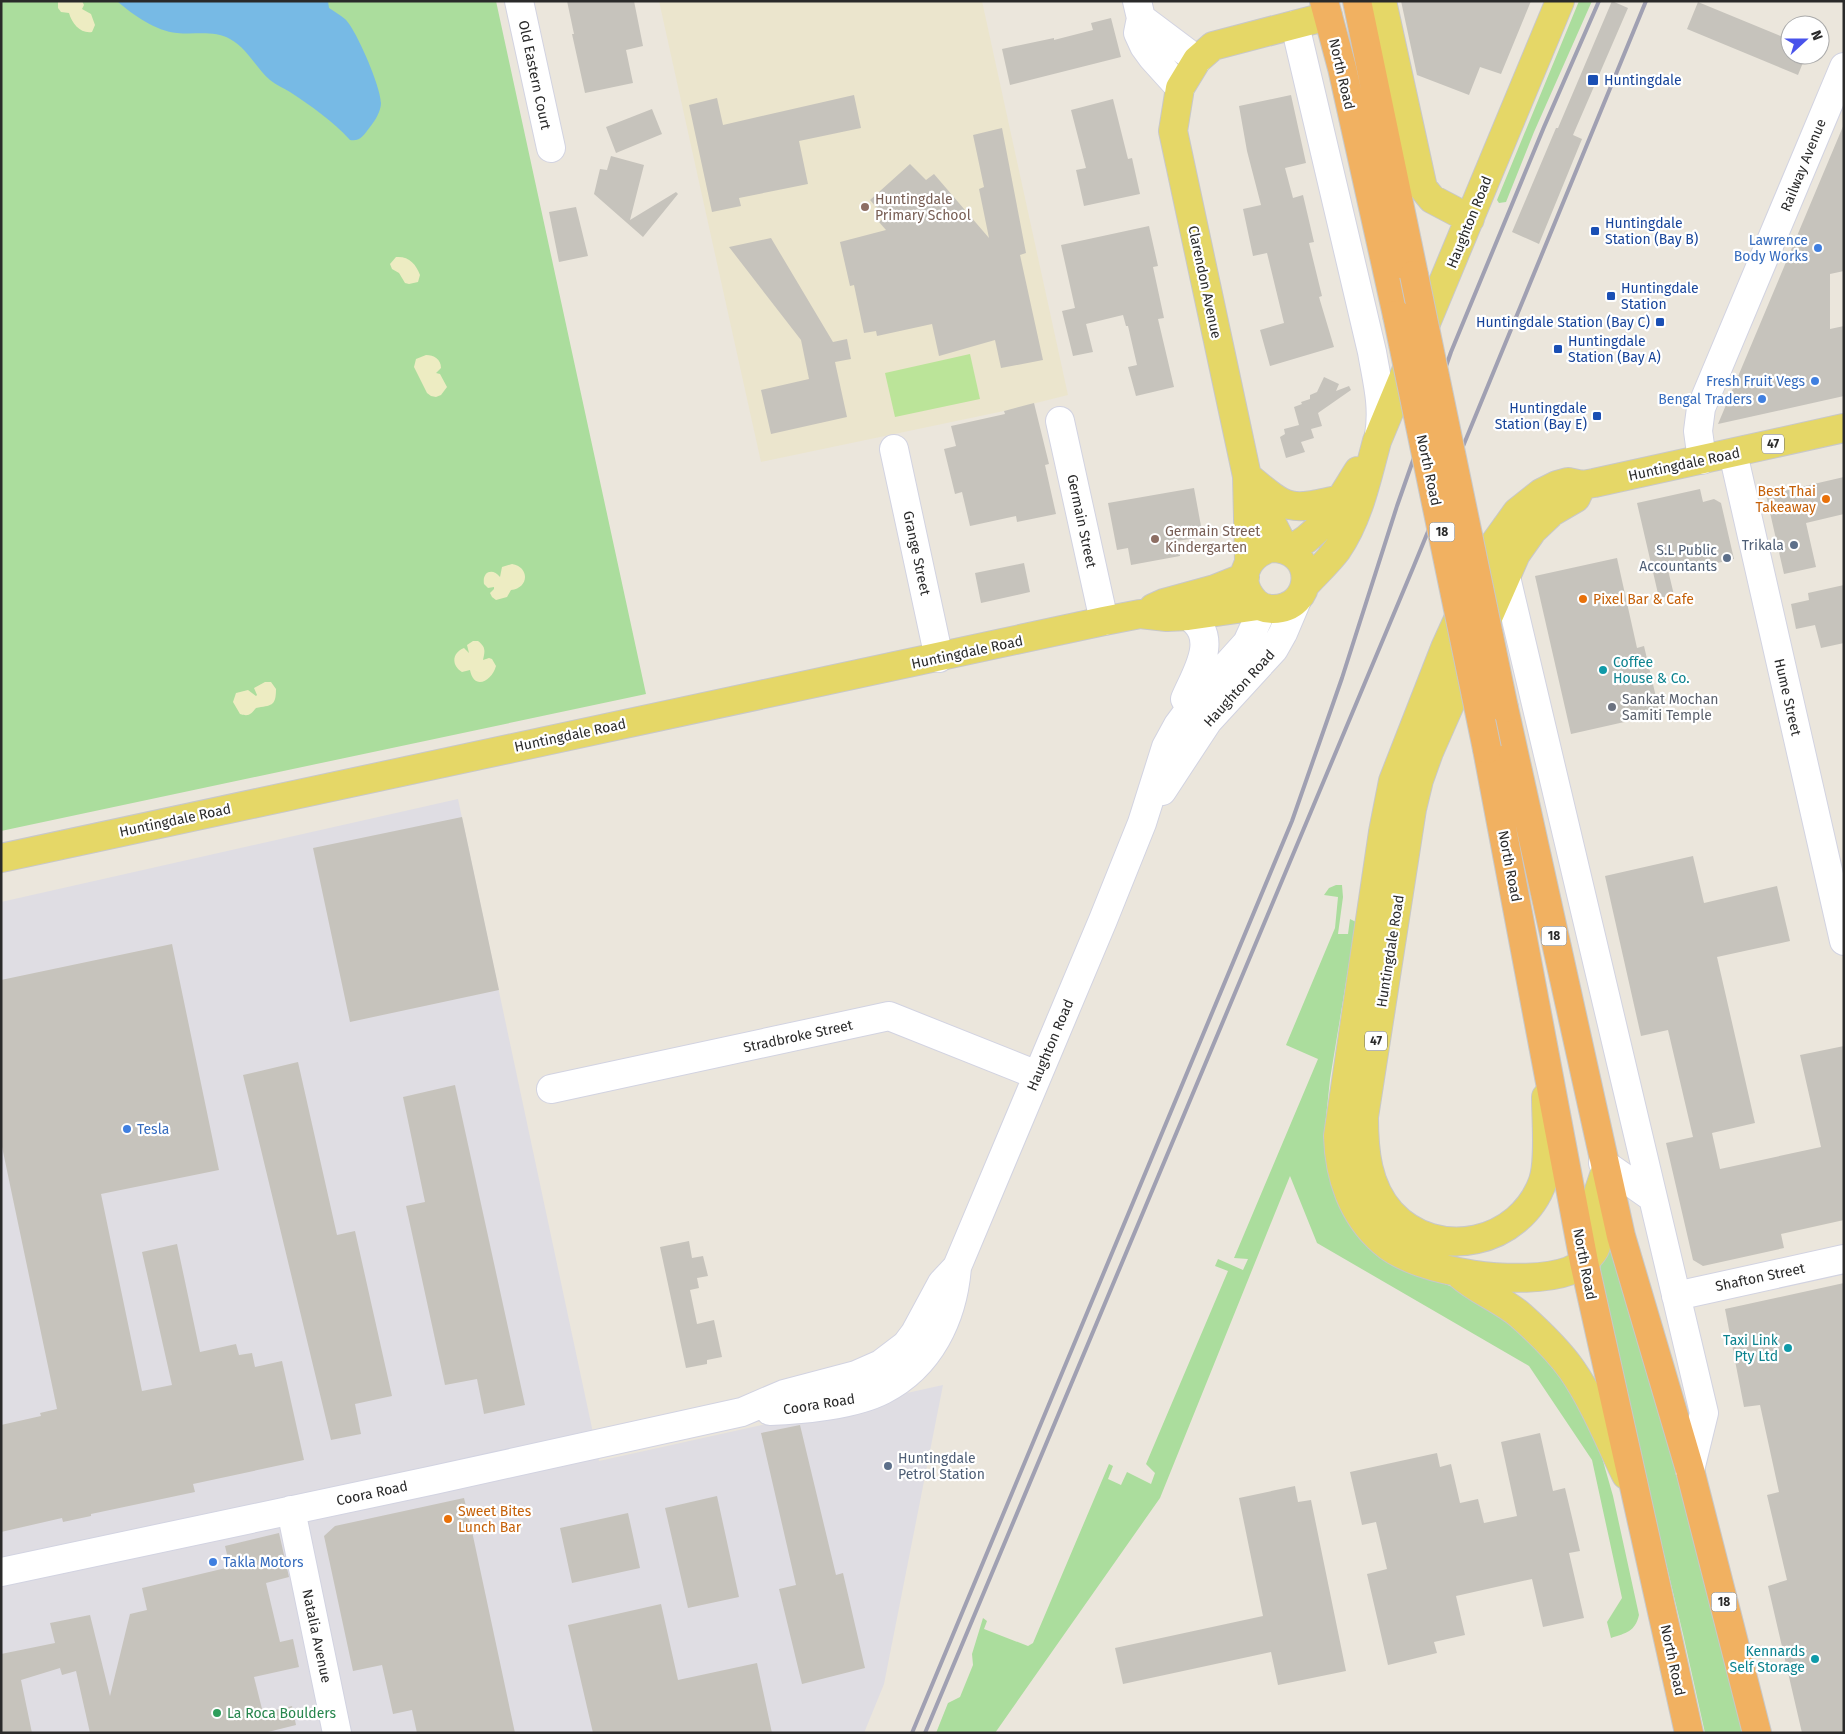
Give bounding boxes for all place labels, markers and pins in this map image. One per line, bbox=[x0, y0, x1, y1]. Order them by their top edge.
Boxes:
place label: Huntingdale bbox=[1604, 72, 1682, 89]
marker: Huntingdale bbox=[1586, 73, 1600, 87]
place label: Huntingdale Primary School bbox=[875, 191, 971, 224]
marker: Huntingdale Primary School bbox=[859, 201, 871, 213]
place label: Huntingdale Station (Bay B) bbox=[1605, 215, 1698, 248]
marker: Huntingdale Station (Bay B) bbox=[1589, 225, 1601, 237]
place label: Lawrence Body Works bbox=[1734, 232, 1808, 265]
marker: Lawrence Body Works bbox=[1812, 242, 1824, 254]
place label: Huntingdale Station bbox=[1621, 280, 1699, 313]
marker: Huntingdale Station bbox=[1605, 290, 1617, 302]
place label: Huntingdale Station (Bay C) bbox=[1476, 314, 1650, 331]
marker: Huntingdale Station (Bay C) bbox=[1654, 316, 1666, 328]
place label: Huntingdale Station (Bay A) bbox=[1568, 333, 1661, 366]
marker: Huntingdale Station (Bay A) bbox=[1552, 343, 1564, 355]
place label: Fresh Fruit Vegs bbox=[1706, 373, 1805, 390]
marker: Fresh Fruit Vegs bbox=[1809, 375, 1821, 387]
place label: Bengal Traders bbox=[1658, 391, 1752, 408]
marker: Bengal Traders bbox=[1756, 393, 1768, 405]
place label: Huntingdale Station (Bay E) bbox=[1495, 400, 1587, 433]
marker: Huntingdale Station (Bay E) bbox=[1591, 410, 1603, 422]
place label: Best Thai Takeaway bbox=[1756, 483, 1816, 516]
marker: Best Thai Takeaway bbox=[1820, 493, 1832, 505]
place label: Germain Street Kindergarten bbox=[1165, 523, 1261, 556]
marker: Germain Street Kindergarten bbox=[1149, 533, 1161, 545]
place label: Trikala bbox=[1742, 537, 1784, 554]
marker: Trikala bbox=[1788, 539, 1800, 551]
place label: S.L Public Accountants bbox=[1639, 542, 1717, 575]
marker: S.L Public Accountants bbox=[1721, 552, 1733, 564]
place label: Pixel Bar & Cafe bbox=[1593, 591, 1694, 608]
marker: Pixel Bar & Cafe bbox=[1577, 593, 1589, 605]
place label: Coffee House & Co. bbox=[1613, 654, 1690, 687]
marker: Coffee House & Co. bbox=[1597, 664, 1609, 676]
place label: Sankat Mochan Samiti Temple bbox=[1622, 691, 1719, 724]
marker: Sankat Mochan Samiti Temple bbox=[1606, 701, 1618, 713]
place label: Tesla bbox=[137, 1121, 169, 1138]
marker: Tesla bbox=[121, 1123, 133, 1135]
place label: Taxi Link Pty Ltd bbox=[1723, 1332, 1779, 1365]
marker: Taxi Link Pty Ltd bbox=[1782, 1342, 1794, 1354]
place label: Huntingdale Petrol Station bbox=[898, 1450, 985, 1483]
marker: Huntingdale Petrol Station bbox=[882, 1460, 894, 1472]
place label: Sweet Bites Lunch Bar bbox=[458, 1503, 532, 1536]
marker: Sweet Bites Lunch Bar bbox=[442, 1513, 454, 1525]
place label: Takla Motors bbox=[223, 1554, 304, 1571]
marker: Takla Motors bbox=[207, 1556, 219, 1568]
place label: Kennards Self Storage bbox=[1730, 1643, 1805, 1676]
marker: Kennards Self Storage bbox=[1809, 1653, 1821, 1665]
place label: La Roca Boulders bbox=[227, 1705, 337, 1722]
marker: La Roca Boulders bbox=[211, 1707, 223, 1719]

